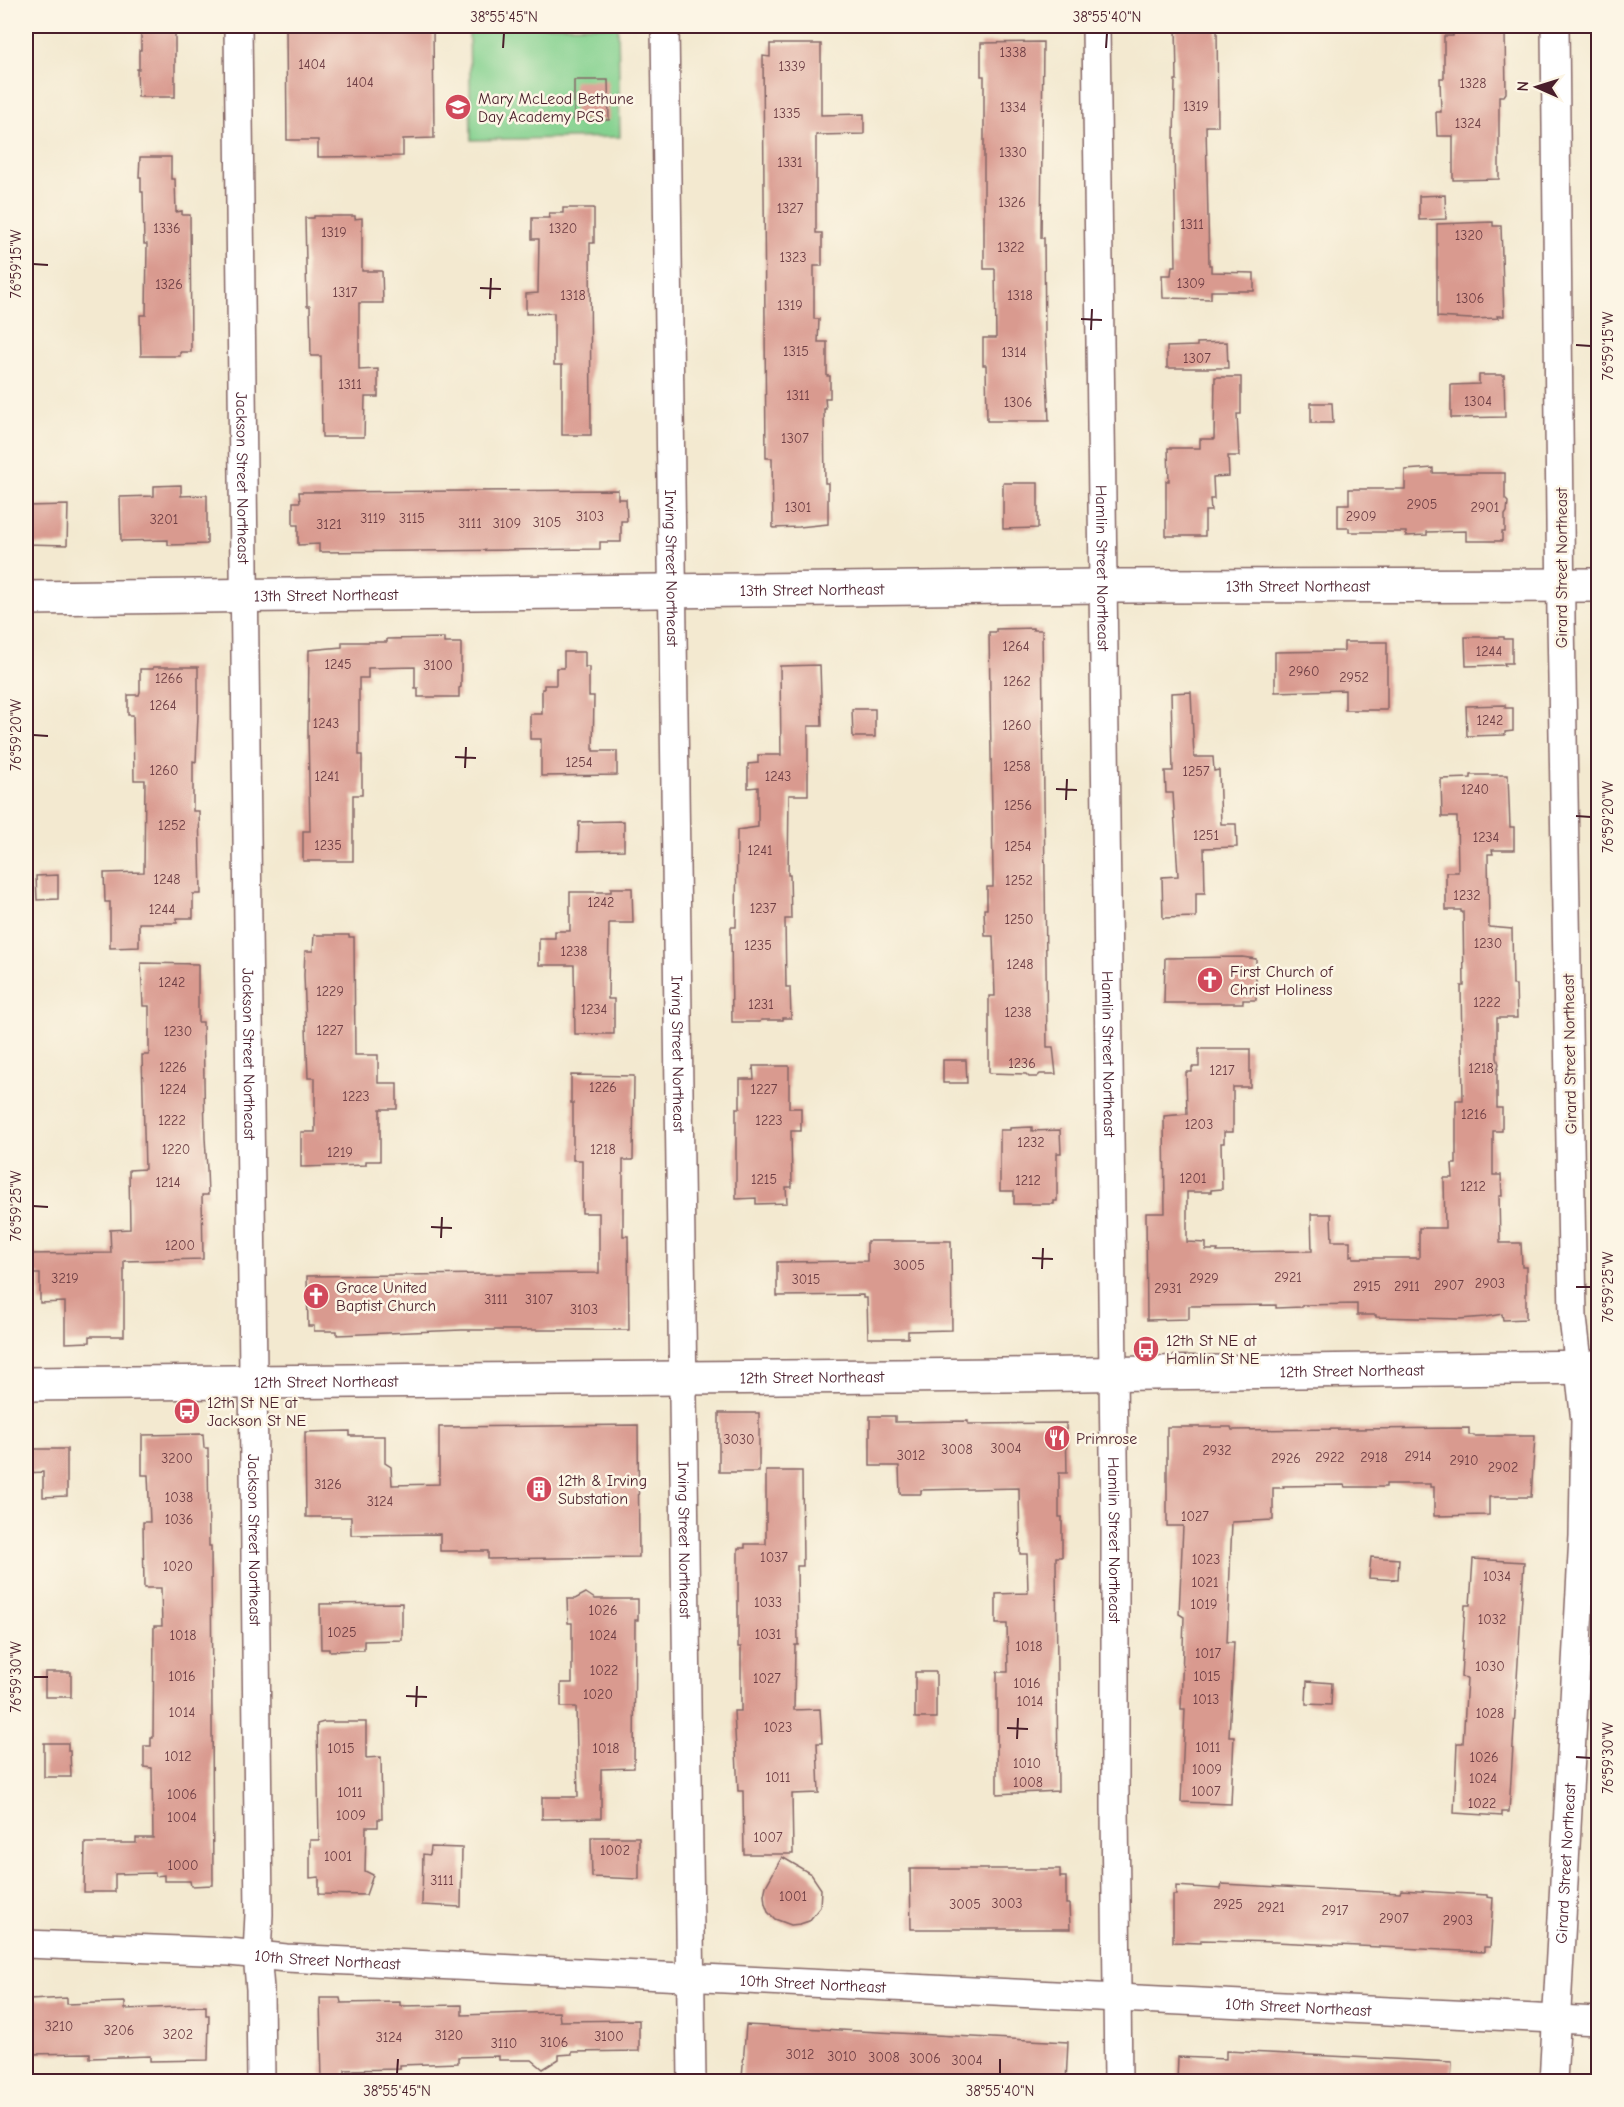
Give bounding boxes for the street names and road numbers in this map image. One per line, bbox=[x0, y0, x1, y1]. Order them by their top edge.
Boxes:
street label: Jackson Street Northeast bbox=[232, 392, 252, 564]
street label: Hamlin Street Northeast bbox=[1092, 485, 1112, 651]
street label: Girard Street Northeast bbox=[1553, 487, 1571, 648]
street label: Irving Street Northeast bbox=[661, 489, 681, 647]
street label: 13th Street Northeast bbox=[1226, 577, 1371, 596]
street label: 13th Street Northeast bbox=[740, 580, 885, 600]
street label: 13th Street Northeast bbox=[254, 586, 399, 605]
street label: Jackson Street Northeast bbox=[238, 968, 258, 1140]
street label: Hamlin Street Northeast bbox=[1098, 971, 1118, 1137]
street label: Girard Street Northeast bbox=[1560, 973, 1580, 1134]
street label: Irving Street Northeast bbox=[667, 975, 688, 1133]
street label: 12th Street Northeast bbox=[1279, 1361, 1425, 1381]
street label: 12th Street Northeast bbox=[740, 1368, 885, 1387]
street label: 12th Street Northeast bbox=[254, 1373, 399, 1392]
street label: Jackson Street Northeast bbox=[244, 1454, 264, 1626]
street label: Hamlin Street Northeast bbox=[1104, 1457, 1123, 1623]
street label: Irving Street Northeast bbox=[674, 1461, 694, 1619]
street label: Girard Street Northeast bbox=[1553, 1782, 1579, 1944]
street label: 10th Street Northeast bbox=[254, 1947, 401, 1974]
street label: 10th Street Northeast bbox=[739, 1972, 887, 1997]
street label: 10th Street Northeast bbox=[1225, 1995, 1372, 2020]

